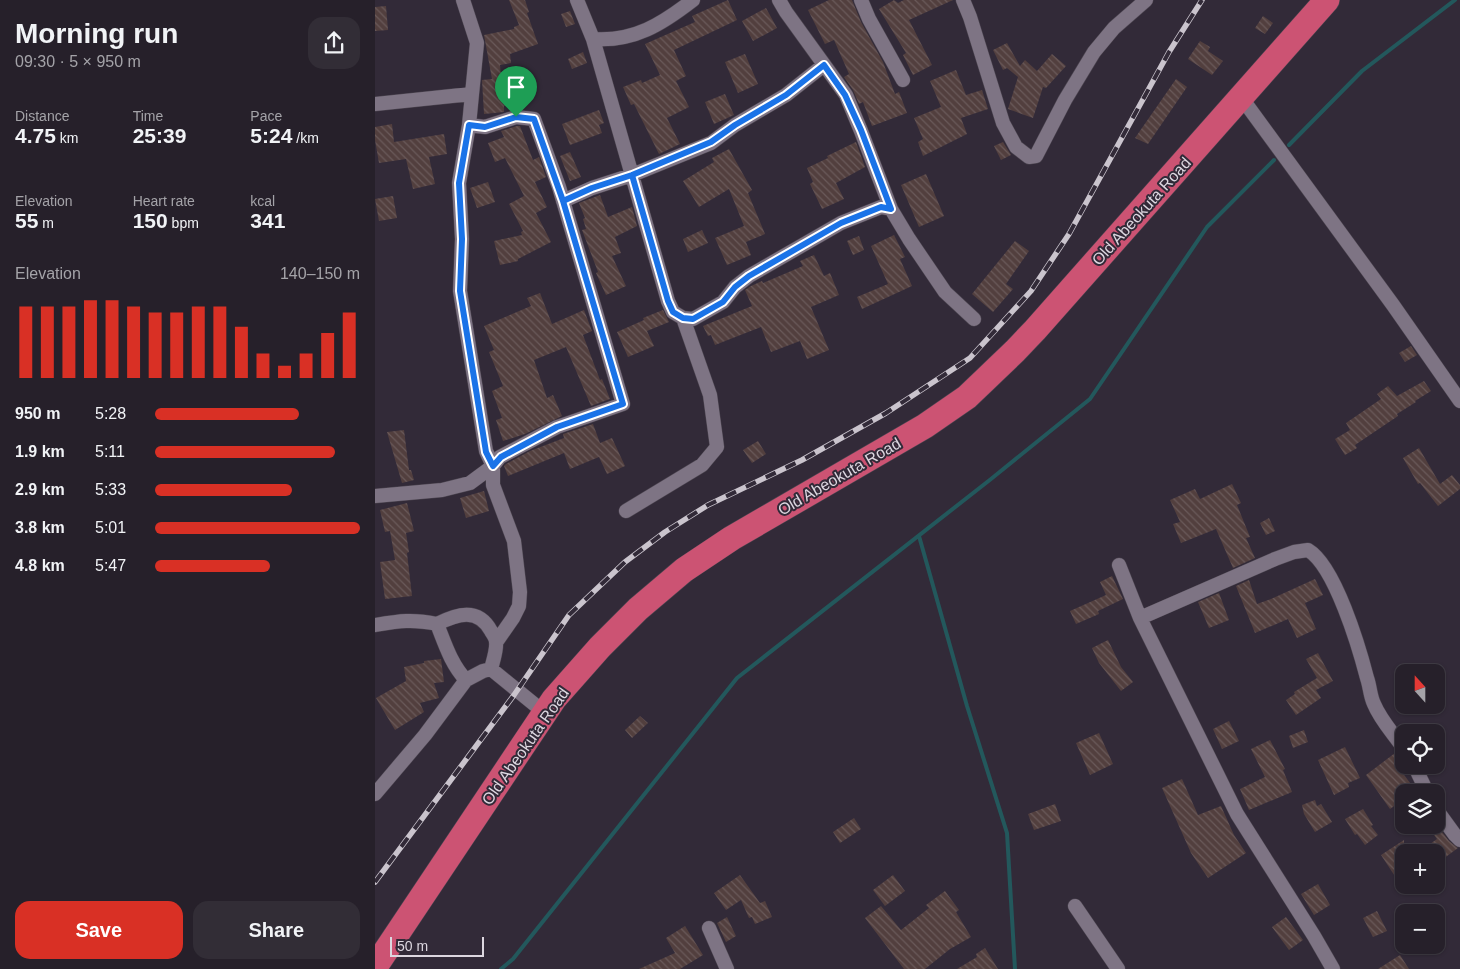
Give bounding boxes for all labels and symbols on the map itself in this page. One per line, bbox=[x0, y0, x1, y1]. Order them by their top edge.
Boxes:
pin bbox=[495, 66, 537, 117]
street label: Old Abeokuta Road bbox=[1089, 154, 1194, 269]
street label: Old Abeokuta Road bbox=[775, 434, 904, 518]
north arrow bbox=[1395, 664, 1445, 714]
street label: Old Abeokuta Road bbox=[479, 685, 572, 808]
scale bar bbox=[390, 934, 484, 957]

